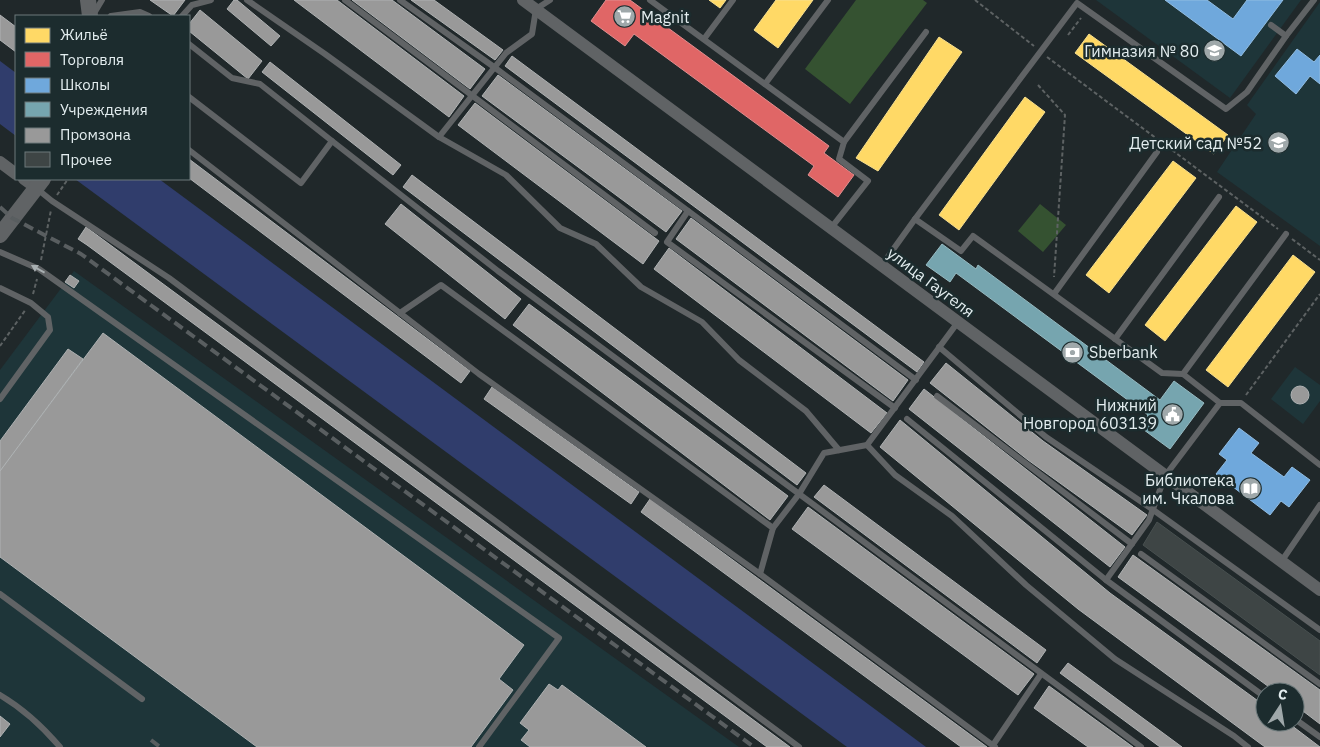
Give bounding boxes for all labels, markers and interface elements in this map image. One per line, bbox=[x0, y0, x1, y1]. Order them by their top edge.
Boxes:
supermarket icon: Magnit bbox=[613, 5, 637, 29]
place label: Magnit bbox=[641, 7, 690, 27]
legend bbox=[15, 15, 190, 180]
text: Жильё bbox=[60, 25, 108, 44]
school or university icon: Гимназия № 80 bbox=[1203, 39, 1227, 63]
place label: Гимназия № 80 bbox=[1084, 41, 1199, 61]
text: Торговля bbox=[60, 50, 124, 69]
text: Школы bbox=[60, 75, 110, 94]
text: Учреждения bbox=[60, 100, 148, 119]
text: Промзона bbox=[60, 125, 131, 144]
school or university icon: Детский сад №52 bbox=[1266, 131, 1290, 155]
place label: Детский сад №52 bbox=[1129, 133, 1262, 153]
text: Прочее bbox=[60, 150, 112, 169]
street label: улица Гаугеля bbox=[883, 243, 979, 321]
one-way arrow bbox=[30, 265, 45, 273]
bank icon: Sberbank bbox=[1061, 340, 1085, 364]
place label: Sberbank bbox=[1089, 342, 1158, 362]
place label: Нижний Новгород 603139 bbox=[1023, 395, 1157, 433]
public building icon: Нижний Новгород 603139 bbox=[1161, 402, 1185, 426]
place label: Библиотека им. Чкалова bbox=[1142, 470, 1234, 508]
library icon: Библиотека им. Чкалова bbox=[1238, 477, 1262, 501]
north arrow bbox=[1255, 682, 1305, 732]
text: С bbox=[1276, 685, 1289, 704]

